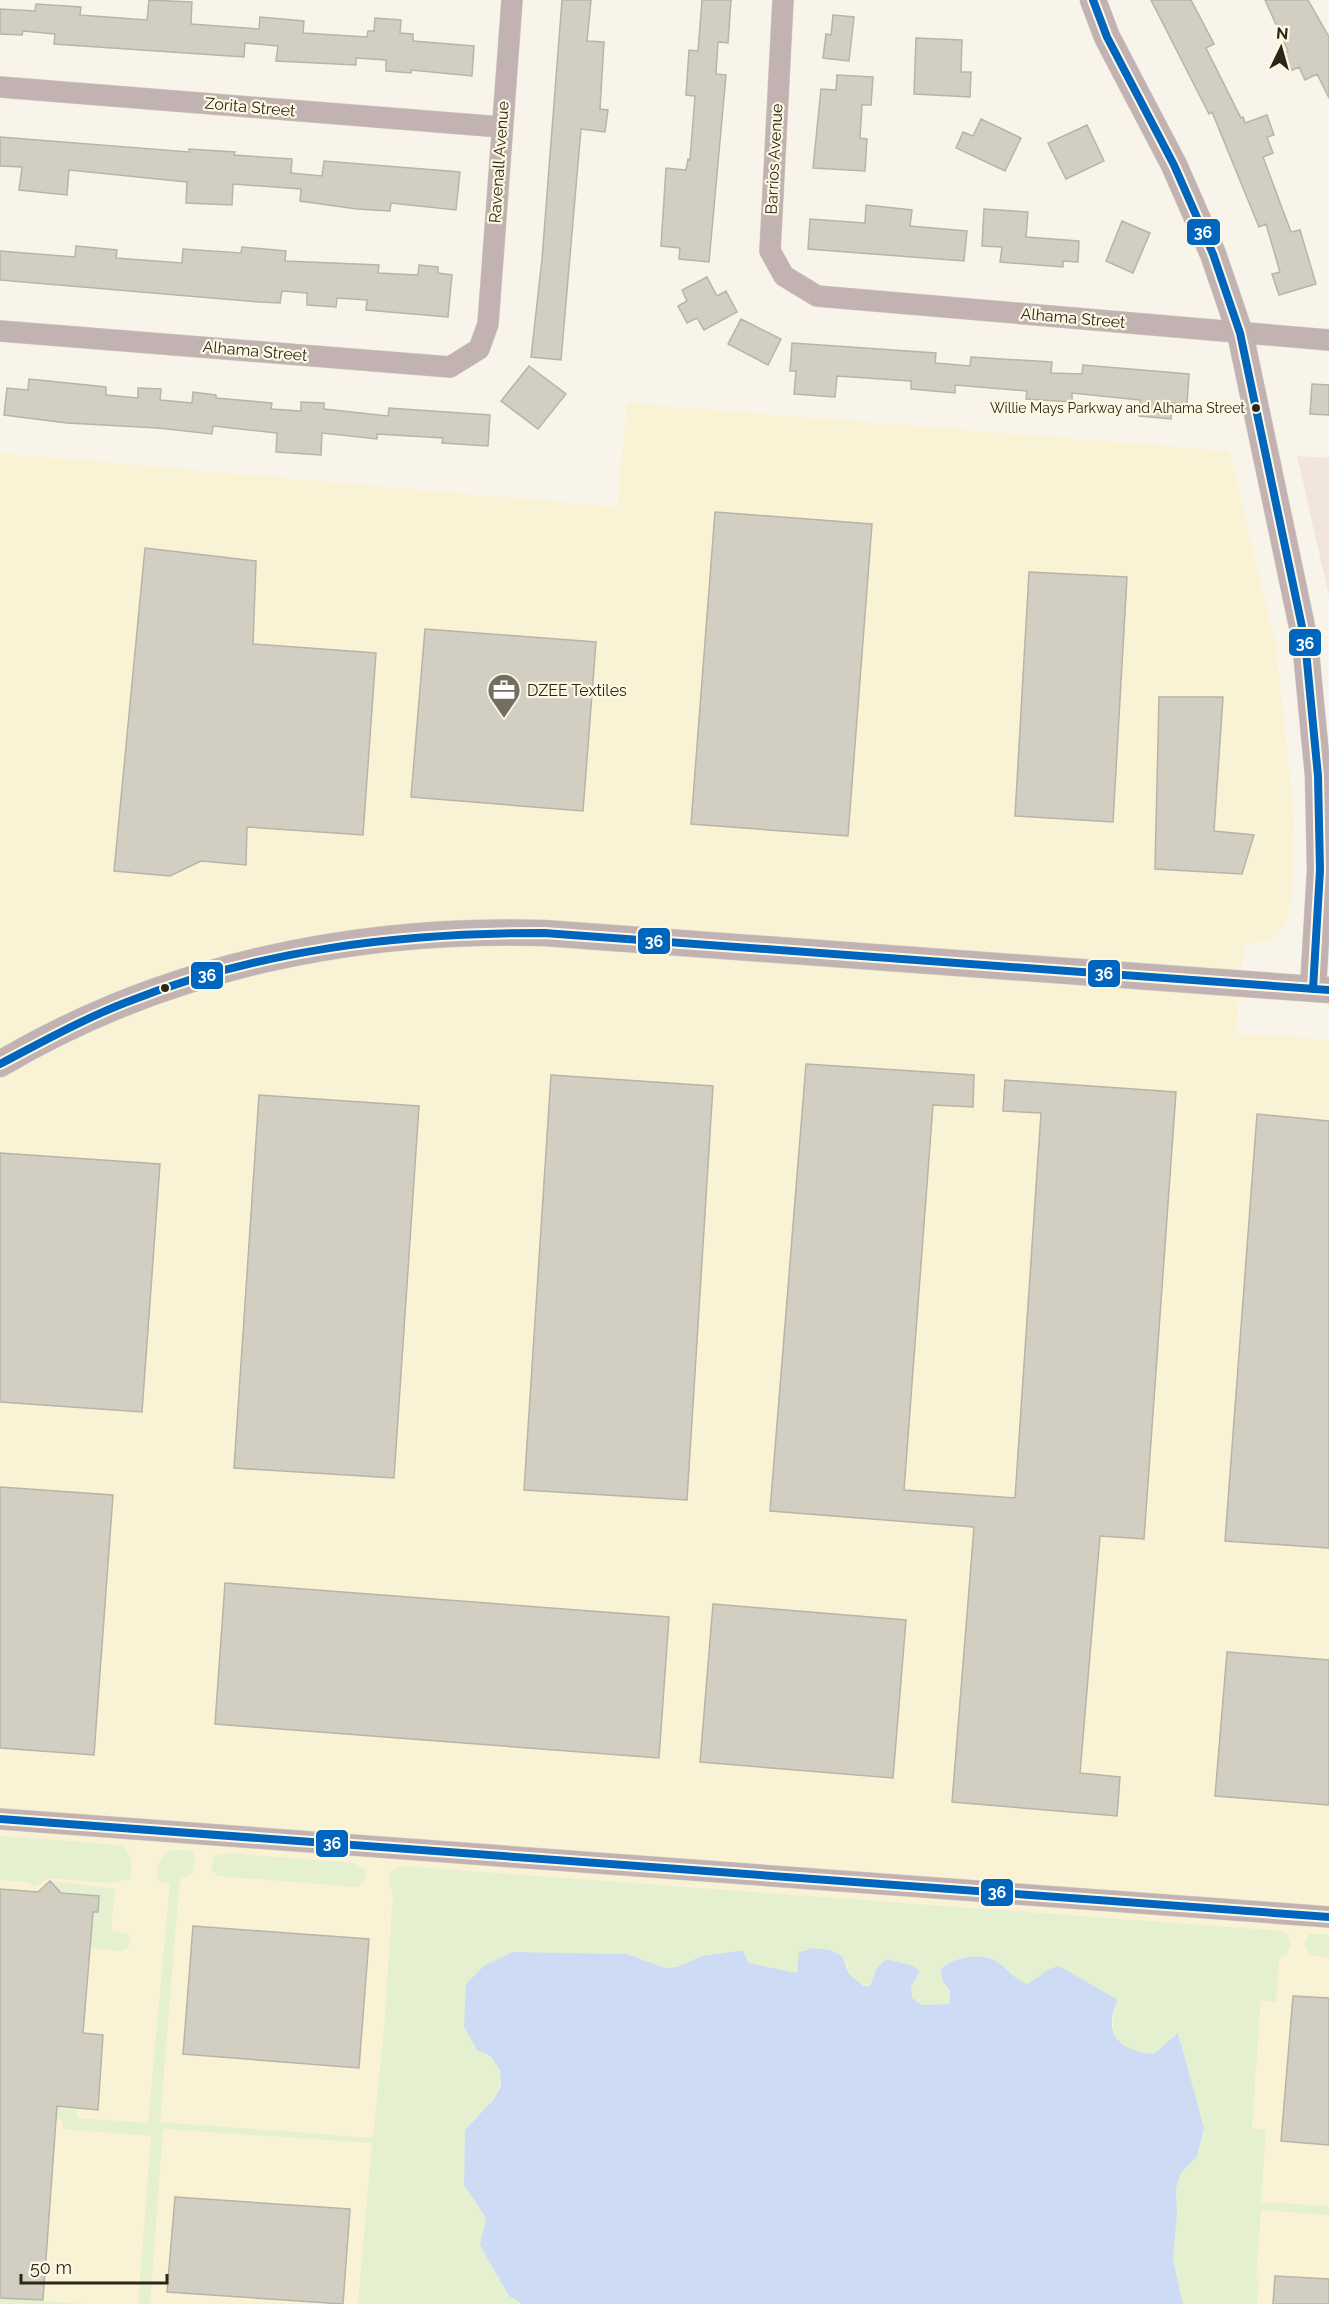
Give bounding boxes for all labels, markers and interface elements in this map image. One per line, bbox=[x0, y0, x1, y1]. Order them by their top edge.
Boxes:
north arrow bbox=[1251, 18, 1311, 78]
text: N bbox=[1275, 24, 1289, 44]
street label: Zorita Street bbox=[204, 94, 297, 120]
street label: Ravenall Avenue bbox=[485, 100, 513, 224]
street label: Barrios Avenue bbox=[762, 103, 786, 215]
line badge: 36 bbox=[1186, 218, 1221, 246]
text: 36 bbox=[1194, 223, 1213, 242]
street label: Alhama Street bbox=[1020, 304, 1127, 332]
street label: Alhama Street bbox=[202, 337, 309, 365]
place label: Willie Mays Parkway and Alhama Street bbox=[990, 400, 1245, 416]
marker: Willie Mays Parkway and Alhama Street bbox=[1250, 402, 1262, 414]
line badge: 36 bbox=[1288, 628, 1322, 657]
text: 36 bbox=[1296, 634, 1315, 653]
office icon: DZEE Textiles bbox=[486, 672, 522, 719]
place label: DZEE Textiles bbox=[527, 681, 627, 700]
line badge: 36 bbox=[637, 927, 671, 955]
text: 36 bbox=[645, 932, 664, 951]
line badge: 36 bbox=[1087, 959, 1121, 988]
line badge: 36 bbox=[190, 961, 224, 990]
text: 36 bbox=[1095, 964, 1114, 983]
text: 36 bbox=[198, 966, 217, 985]
unlabelled marker bbox=[159, 982, 171, 994]
line badge: 36 bbox=[315, 1829, 349, 1858]
text: 36 bbox=[323, 1834, 342, 1853]
line badge: 36 bbox=[980, 1878, 1014, 1907]
text: 36 bbox=[988, 1883, 1007, 1902]
scale bar bbox=[21, 2247, 166, 2285]
text: 50 m bbox=[30, 2257, 72, 2278]

